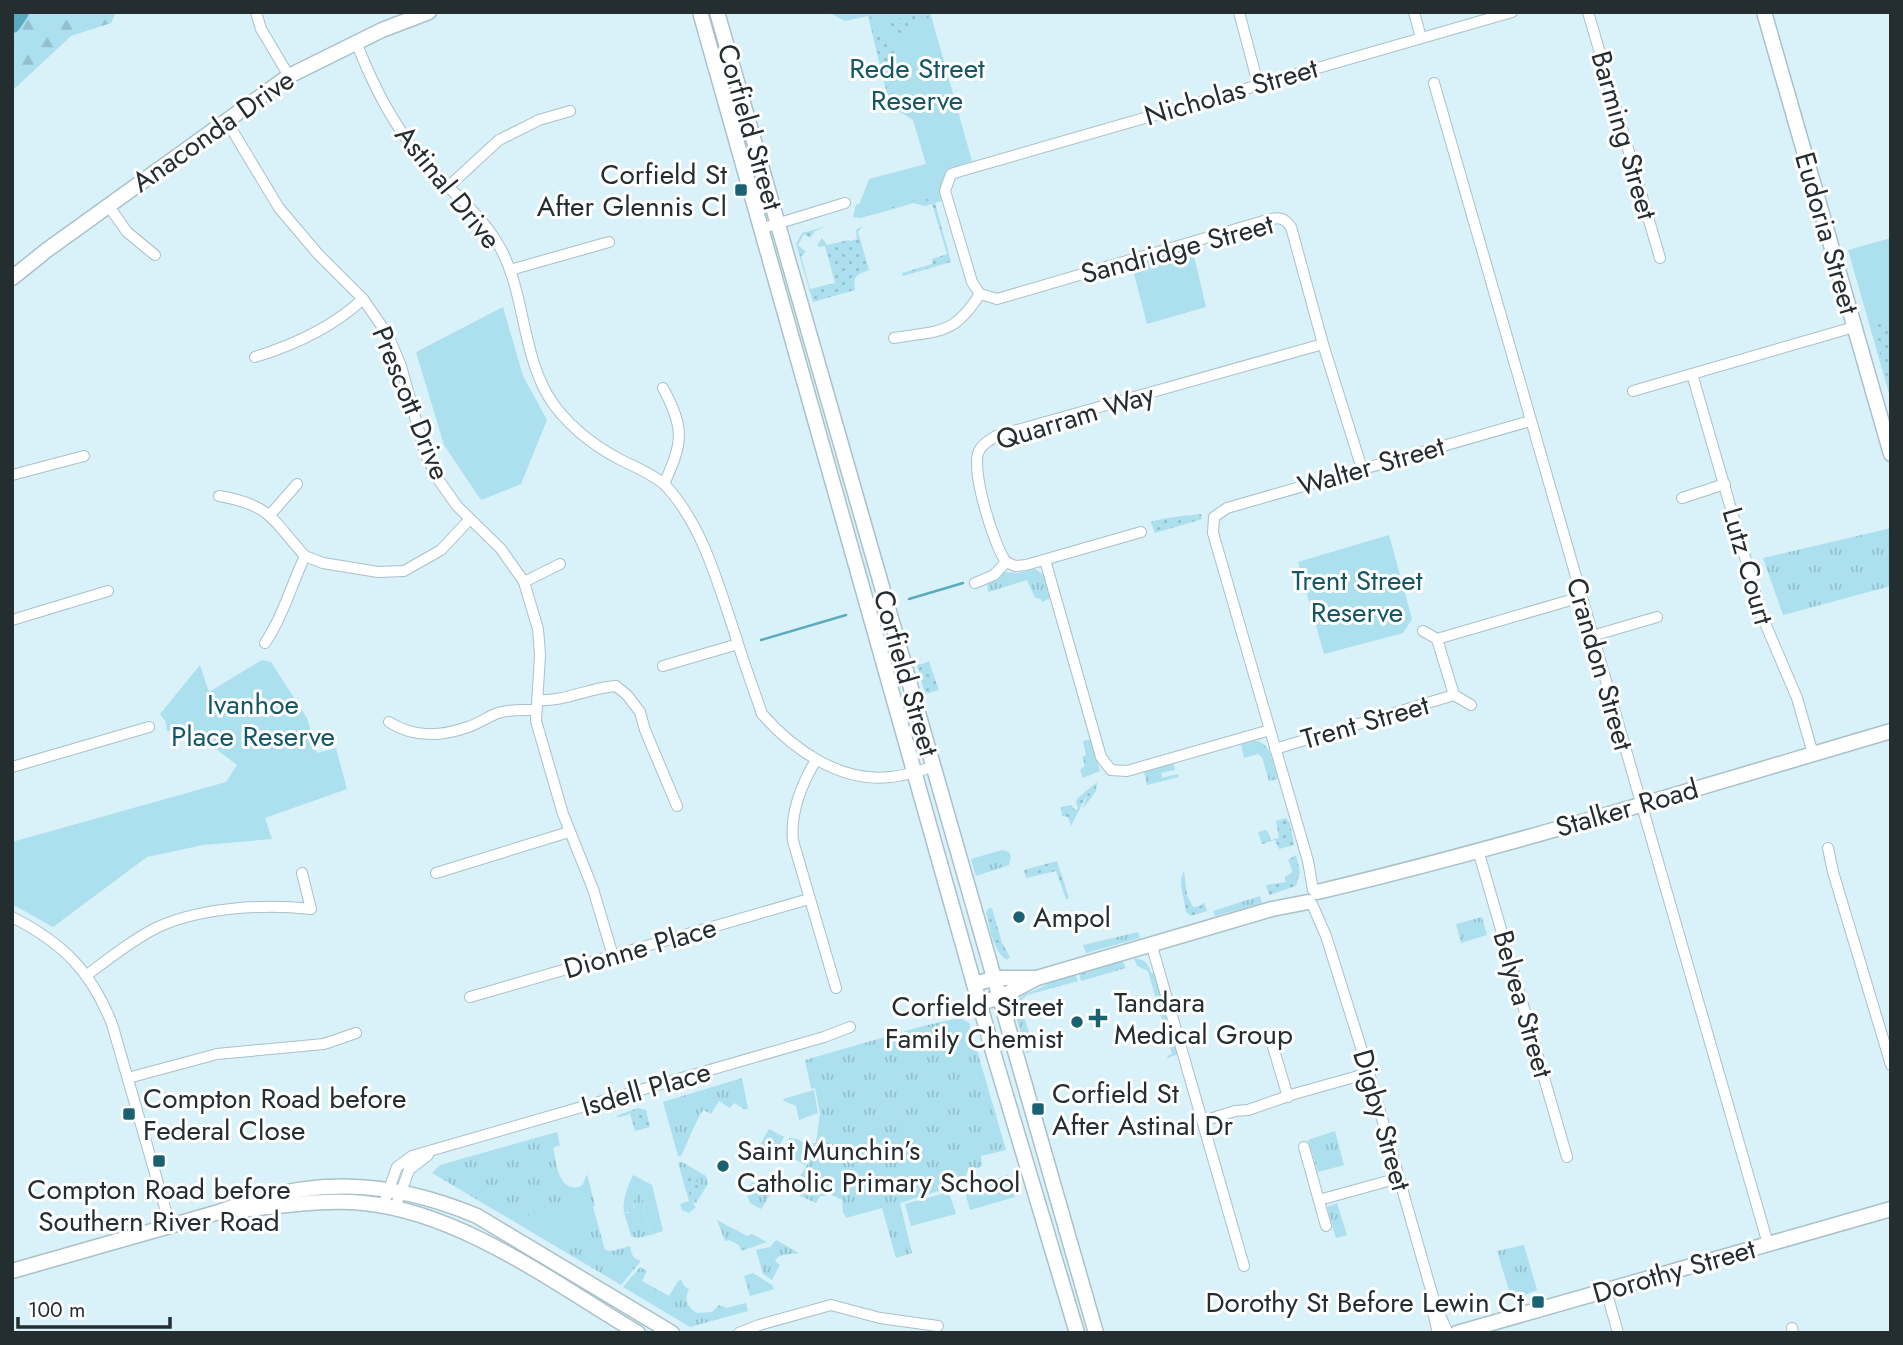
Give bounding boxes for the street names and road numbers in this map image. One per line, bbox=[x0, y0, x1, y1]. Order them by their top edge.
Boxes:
street label: Corfield Street bbox=[707, 39, 793, 215]
street label: Barming Street bbox=[1580, 46, 1668, 224]
street label: Nicholas Street bbox=[1139, 48, 1323, 136]
street label: Anaconda Drive bbox=[123, 60, 303, 202]
street label: Astinal Drive bbox=[385, 116, 511, 258]
street label: Eudoria Street bbox=[1784, 147, 1870, 319]
street label: Sandridge Street bbox=[1076, 204, 1278, 294]
street label: Prescott Drive bbox=[362, 320, 460, 486]
street label: Quarram Way bbox=[991, 373, 1160, 461]
street label: Walter Street bbox=[1293, 425, 1449, 506]
street label: Lutz Court bbox=[1712, 503, 1784, 630]
street label: Crandon Street bbox=[1556, 573, 1644, 756]
street label: Corfield Street bbox=[863, 585, 949, 761]
street label: Trent Street bbox=[1296, 684, 1434, 760]
street label: Stalker Road bbox=[1551, 768, 1703, 848]
street label: Dionne Place bbox=[559, 907, 721, 989]
street label: Belyea Street bbox=[1482, 926, 1564, 1083]
street label: Digby Street bbox=[1342, 1044, 1422, 1196]
street label: Isdell Place bbox=[576, 1051, 716, 1127]
street label: Dorothy Street bbox=[1588, 1228, 1760, 1314]

